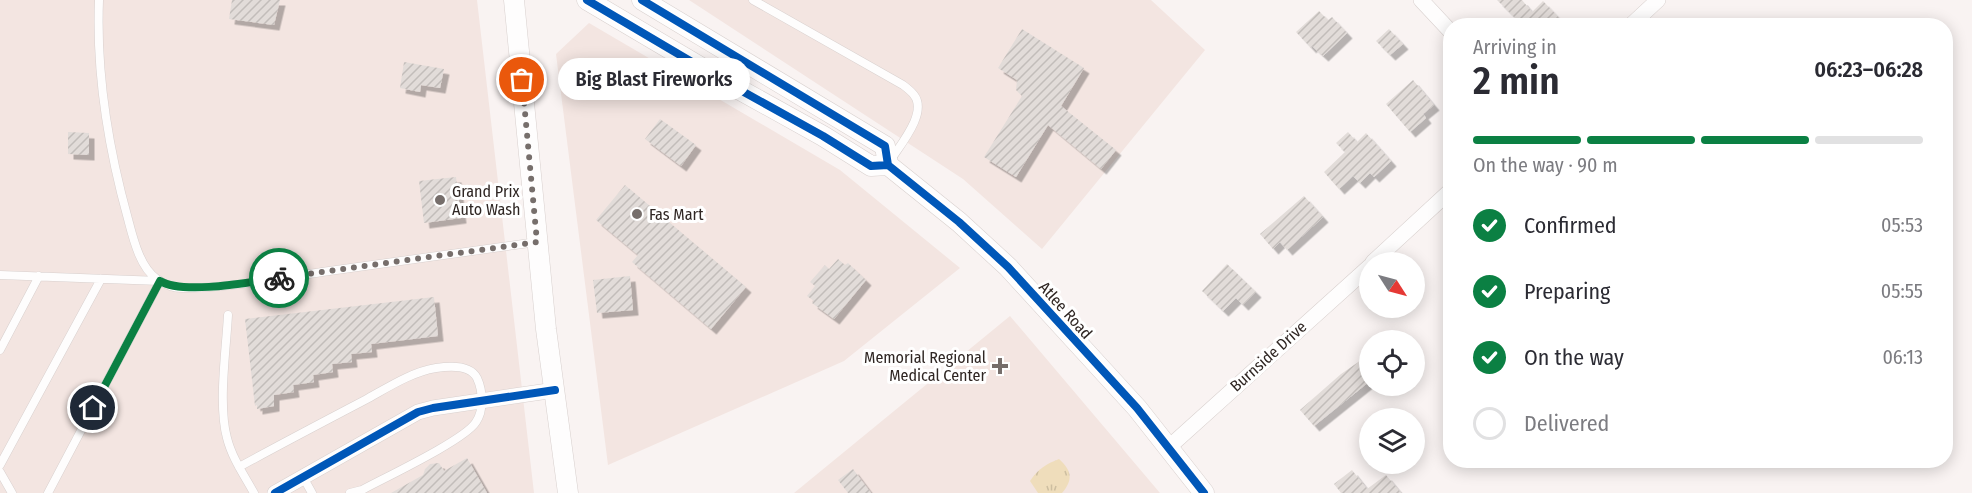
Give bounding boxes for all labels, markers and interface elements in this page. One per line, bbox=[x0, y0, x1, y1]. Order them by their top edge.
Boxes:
text: Arriving in bbox=[1473, 35, 1557, 59]
pin bbox=[496, 54, 547, 105]
text: 06:23–06:28 bbox=[1814, 56, 1923, 83]
text: 2 min bbox=[1473, 58, 1560, 104]
callout: Big Blast Fireworks bbox=[558, 59, 750, 101]
icon: bag bbox=[505, 63, 538, 96]
text: Big Blast Fireworks bbox=[576, 67, 732, 91]
text: On the way · 90 m bbox=[1473, 153, 1618, 177]
place label: Grand Prix Auto Wash bbox=[452, 182, 520, 219]
marker: Grand Prix Auto Wash bbox=[433, 193, 447, 207]
place label: Fas Mart bbox=[649, 205, 704, 224]
marker: Fas Mart bbox=[630, 207, 644, 221]
icon: check bbox=[1473, 209, 1506, 242]
text: Confirmed bbox=[1524, 212, 1617, 239]
text: 05:53 bbox=[1881, 213, 1923, 237]
courier bbox=[249, 248, 309, 308]
north arrow bbox=[1359, 252, 1425, 318]
map controls bbox=[1359, 252, 1425, 474]
icon: bike bbox=[263, 262, 296, 295]
icon: check bbox=[1473, 275, 1506, 308]
street label: Atlee Road bbox=[1035, 278, 1096, 343]
text: Preparing bbox=[1524, 278, 1610, 305]
text: 05:55 bbox=[1881, 279, 1923, 303]
street label: Burnside Drive bbox=[1226, 317, 1310, 396]
button: locate bbox=[1359, 330, 1425, 396]
icon: check bbox=[1473, 341, 1506, 374]
text: On the way bbox=[1524, 344, 1624, 371]
text: 06:13 bbox=[1882, 345, 1923, 369]
place label: Memorial Regional Medical Center bbox=[864, 348, 986, 385]
marker: Memorial Regional Medical Center bbox=[991, 357, 1009, 375]
pin bbox=[67, 382, 118, 433]
icon: home bbox=[76, 391, 109, 424]
button: layers bbox=[1359, 408, 1425, 474]
text: Delivered bbox=[1524, 410, 1609, 437]

